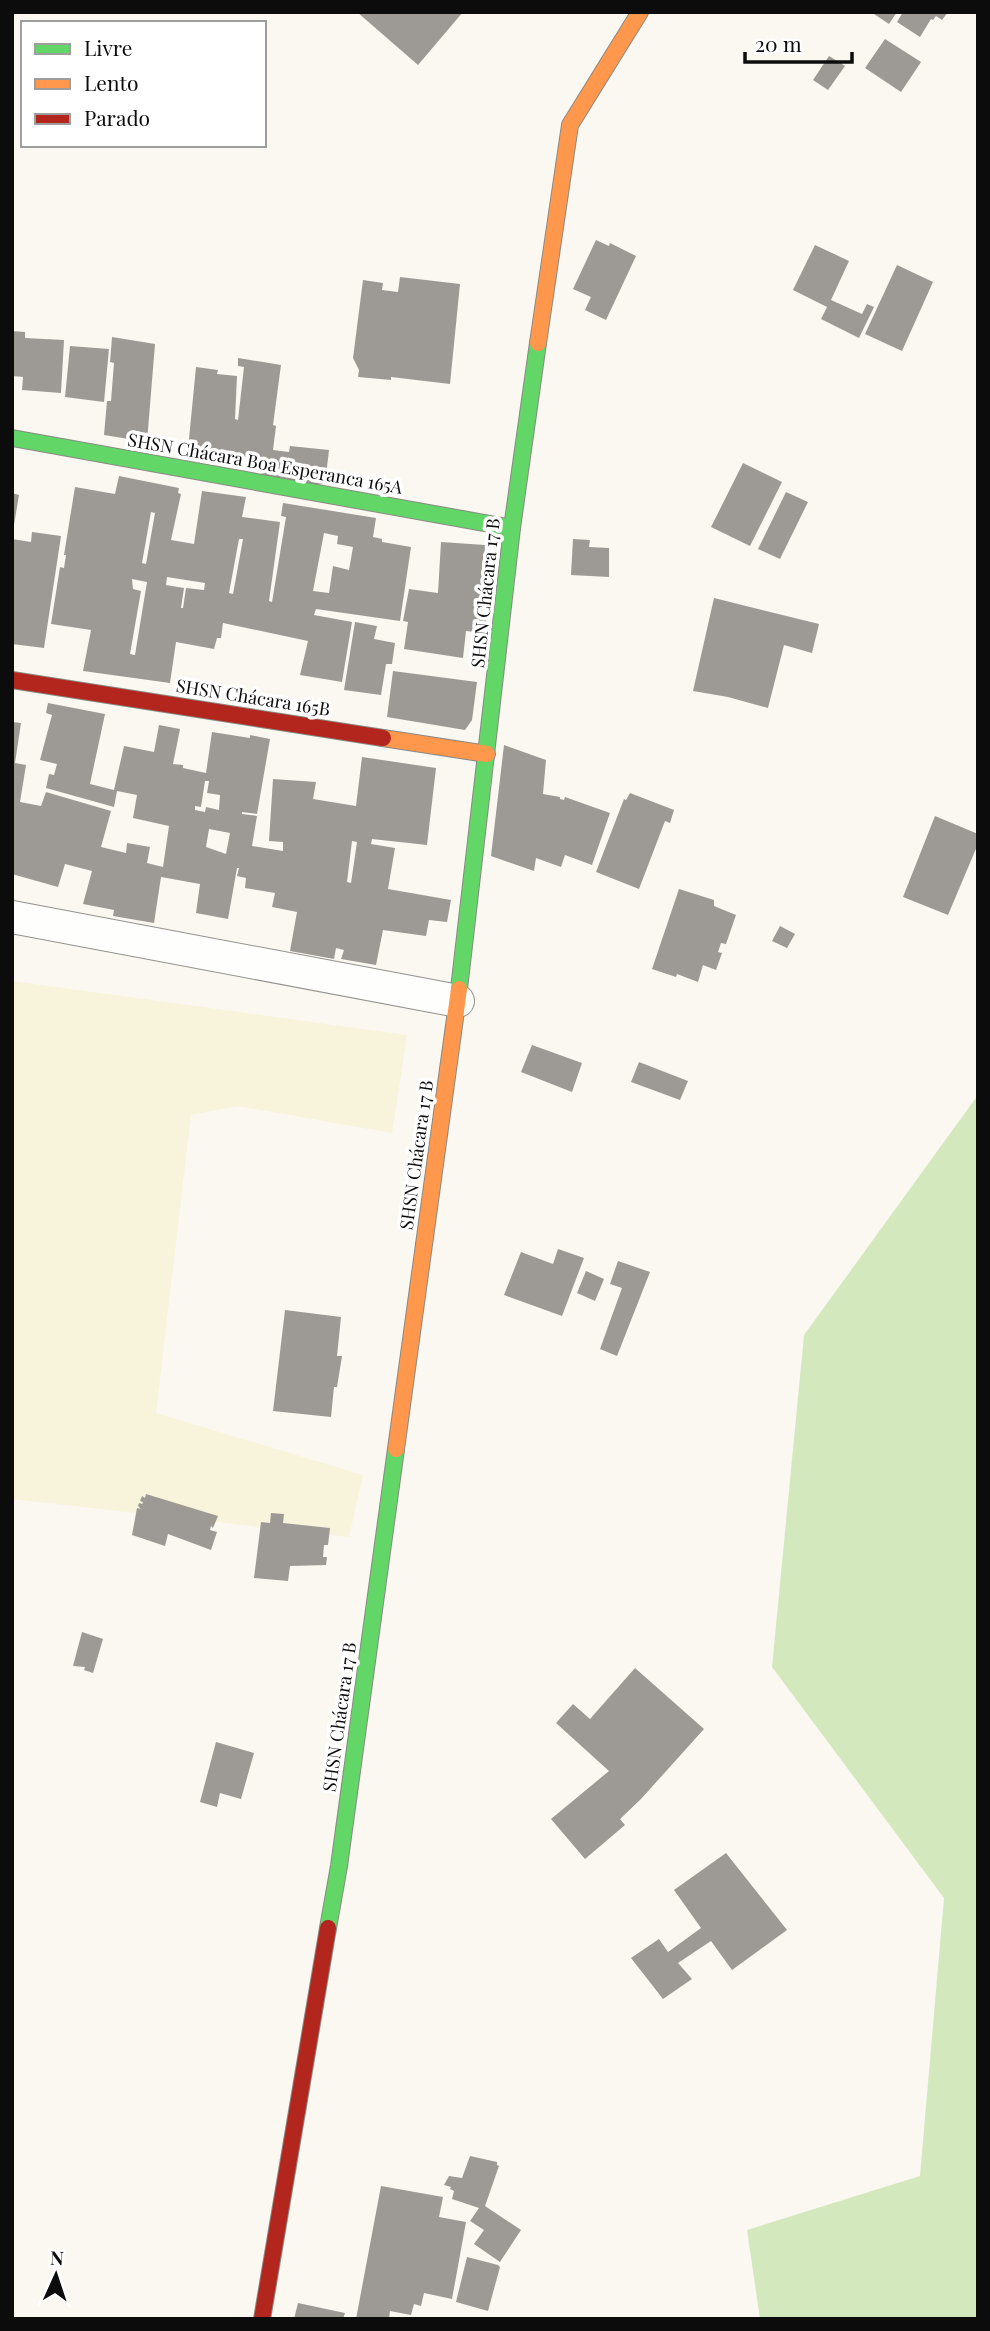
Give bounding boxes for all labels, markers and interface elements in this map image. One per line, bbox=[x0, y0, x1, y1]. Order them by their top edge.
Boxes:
legend bbox=[21, 21, 266, 147]
scale bar bbox=[745, 21, 852, 65]
text: 20 m bbox=[755, 29, 802, 57]
text: Livre bbox=[84, 33, 132, 61]
text: Lento bbox=[84, 68, 138, 96]
text: Parado bbox=[84, 103, 150, 131]
street label: SHSN Chácara Boa Esperanca 165A bbox=[126, 427, 405, 499]
street label: SHSN Chácara 17 B bbox=[465, 517, 505, 669]
street label: SHSN Chácara 165B bbox=[174, 673, 332, 721]
street label: SHSN Chácara 17 B bbox=[394, 1079, 438, 1231]
street label: SHSN Chácara 17 B bbox=[317, 1641, 361, 1793]
north arrow bbox=[21, 2240, 91, 2310]
text: N bbox=[49, 2244, 65, 2270]

